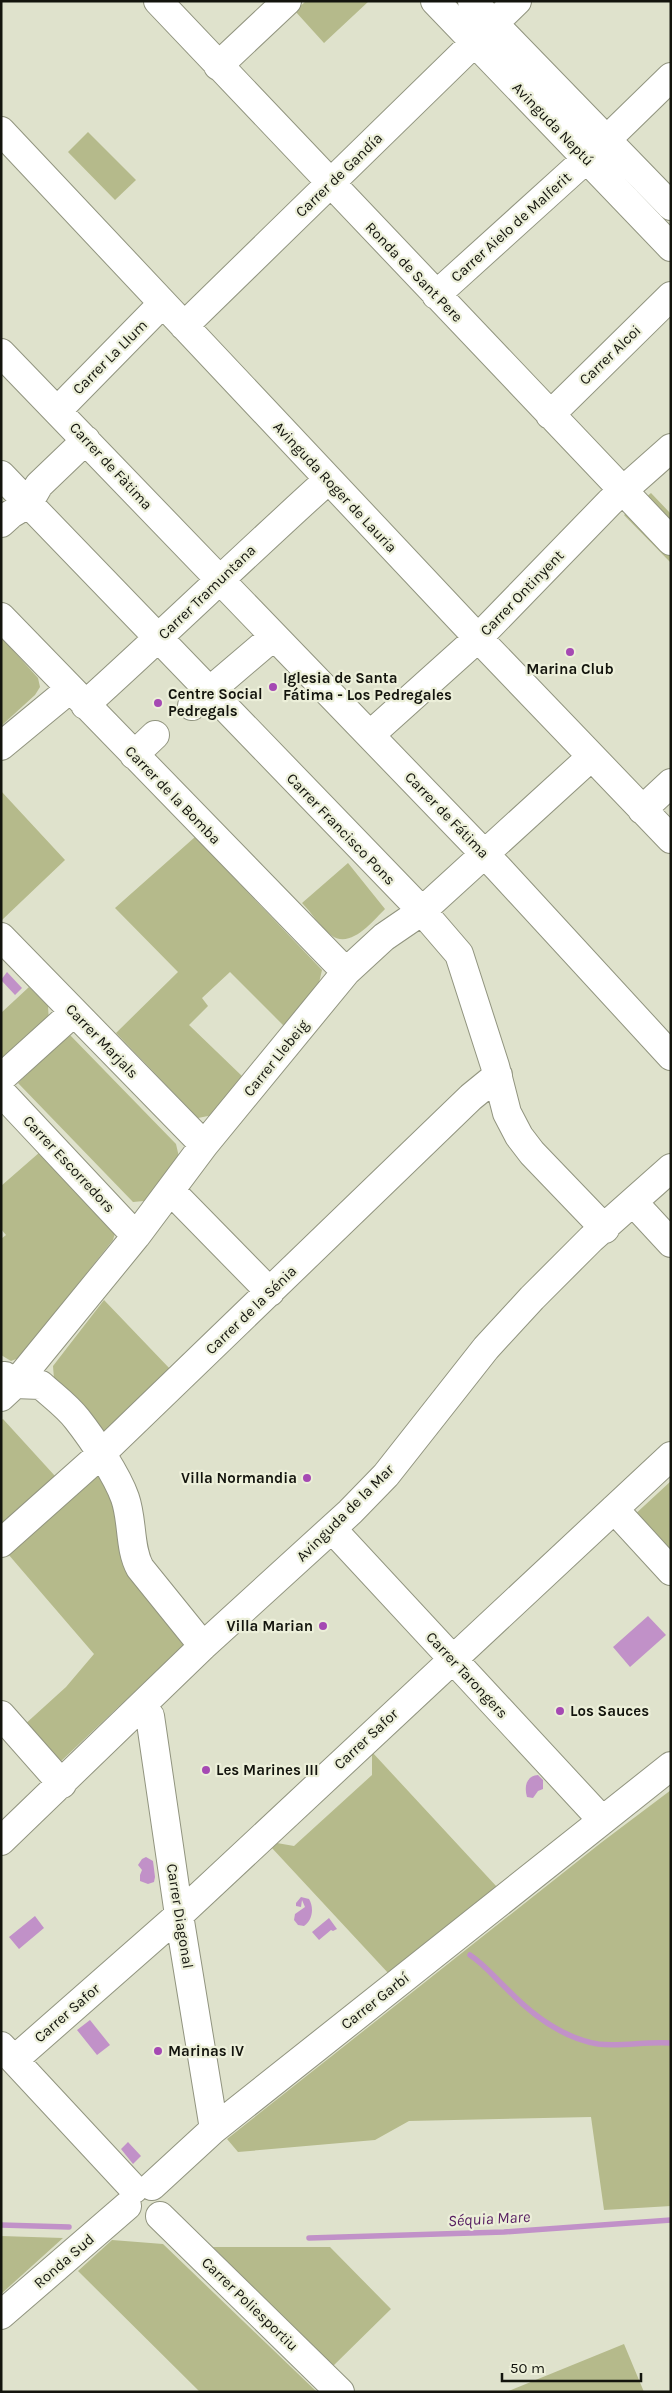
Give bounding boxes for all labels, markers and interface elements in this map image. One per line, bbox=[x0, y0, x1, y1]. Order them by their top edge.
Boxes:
street label: Avinguda Neptú bbox=[509, 79, 597, 169]
street label: Carrer de Gandía bbox=[292, 129, 386, 221]
street label: Carrer Aielo de Malferit bbox=[447, 168, 575, 286]
street label: Ronda de Sant Pere bbox=[362, 218, 466, 326]
street label: Carrer La Llum bbox=[69, 316, 151, 398]
street label: Carrer Alcoi bbox=[576, 321, 644, 389]
street label: Carrer de Fàtima bbox=[66, 418, 156, 514]
street label: Avinguda Roger de Lauria bbox=[269, 418, 401, 556]
street label: Carrer Tramuntana bbox=[155, 541, 259, 643]
street label: Carrer Ontinyent bbox=[477, 546, 568, 640]
marker: Marina Club bbox=[564, 646, 576, 658]
place label: Marina Club bbox=[526, 660, 614, 678]
place label: Iglesia de Santa Fátima - Los Pedregales bbox=[283, 669, 452, 704]
marker: Iglesia de Santa Fátima - Los Pedregales bbox=[267, 681, 279, 693]
place label: Centre Social Pedregals bbox=[168, 685, 263, 720]
marker: Centre Social Pedregals bbox=[152, 697, 164, 709]
street label: Carrer de la Bomba bbox=[121, 742, 225, 848]
street label: Carrer de Fátima bbox=[401, 768, 493, 862]
street label: Carrer Francisco Pons bbox=[283, 769, 399, 889]
street label: Carrer Marjals bbox=[62, 1000, 142, 1082]
street label: Carrer Llebeig bbox=[240, 1016, 313, 1100]
street label: Carrer Escorredors bbox=[19, 1112, 119, 1216]
street label: Carrer de la Sénia bbox=[202, 1262, 300, 1358]
street label: Avinguda de la Mar bbox=[293, 1460, 398, 1565]
place label: Villa Normandia bbox=[181, 1469, 297, 1487]
marker: Villa Normandia bbox=[301, 1472, 313, 1484]
place label: Villa Marian bbox=[227, 1617, 313, 1635]
marker: Villa Marian bbox=[317, 1620, 329, 1632]
street label: Carrer Tarongers bbox=[422, 1628, 512, 1722]
place label: Los Sauces bbox=[570, 1702, 649, 1720]
street label: Carrer Safor bbox=[330, 1704, 402, 1773]
marker: Los Sauces bbox=[554, 1705, 566, 1717]
place label: Les Marines III bbox=[216, 1761, 318, 1779]
marker: Les Marines III bbox=[200, 1764, 212, 1776]
street label: Carrer Diagonal bbox=[163, 1862, 197, 1970]
street label: Carrer Garbí bbox=[337, 1968, 413, 2033]
street label: Carrer Safor bbox=[31, 1979, 104, 2046]
place label: Marinas IV bbox=[168, 2042, 244, 2060]
marker: Marinas IV bbox=[152, 2045, 164, 2057]
water label: Séquia Mare bbox=[447, 2207, 531, 2230]
street label: Ronda Sud bbox=[30, 2230, 98, 2292]
street label: Carrer Poliesportiu bbox=[198, 2253, 302, 2355]
scale bar bbox=[502, 2350, 641, 2382]
text: 50 m bbox=[510, 2359, 545, 2377]

